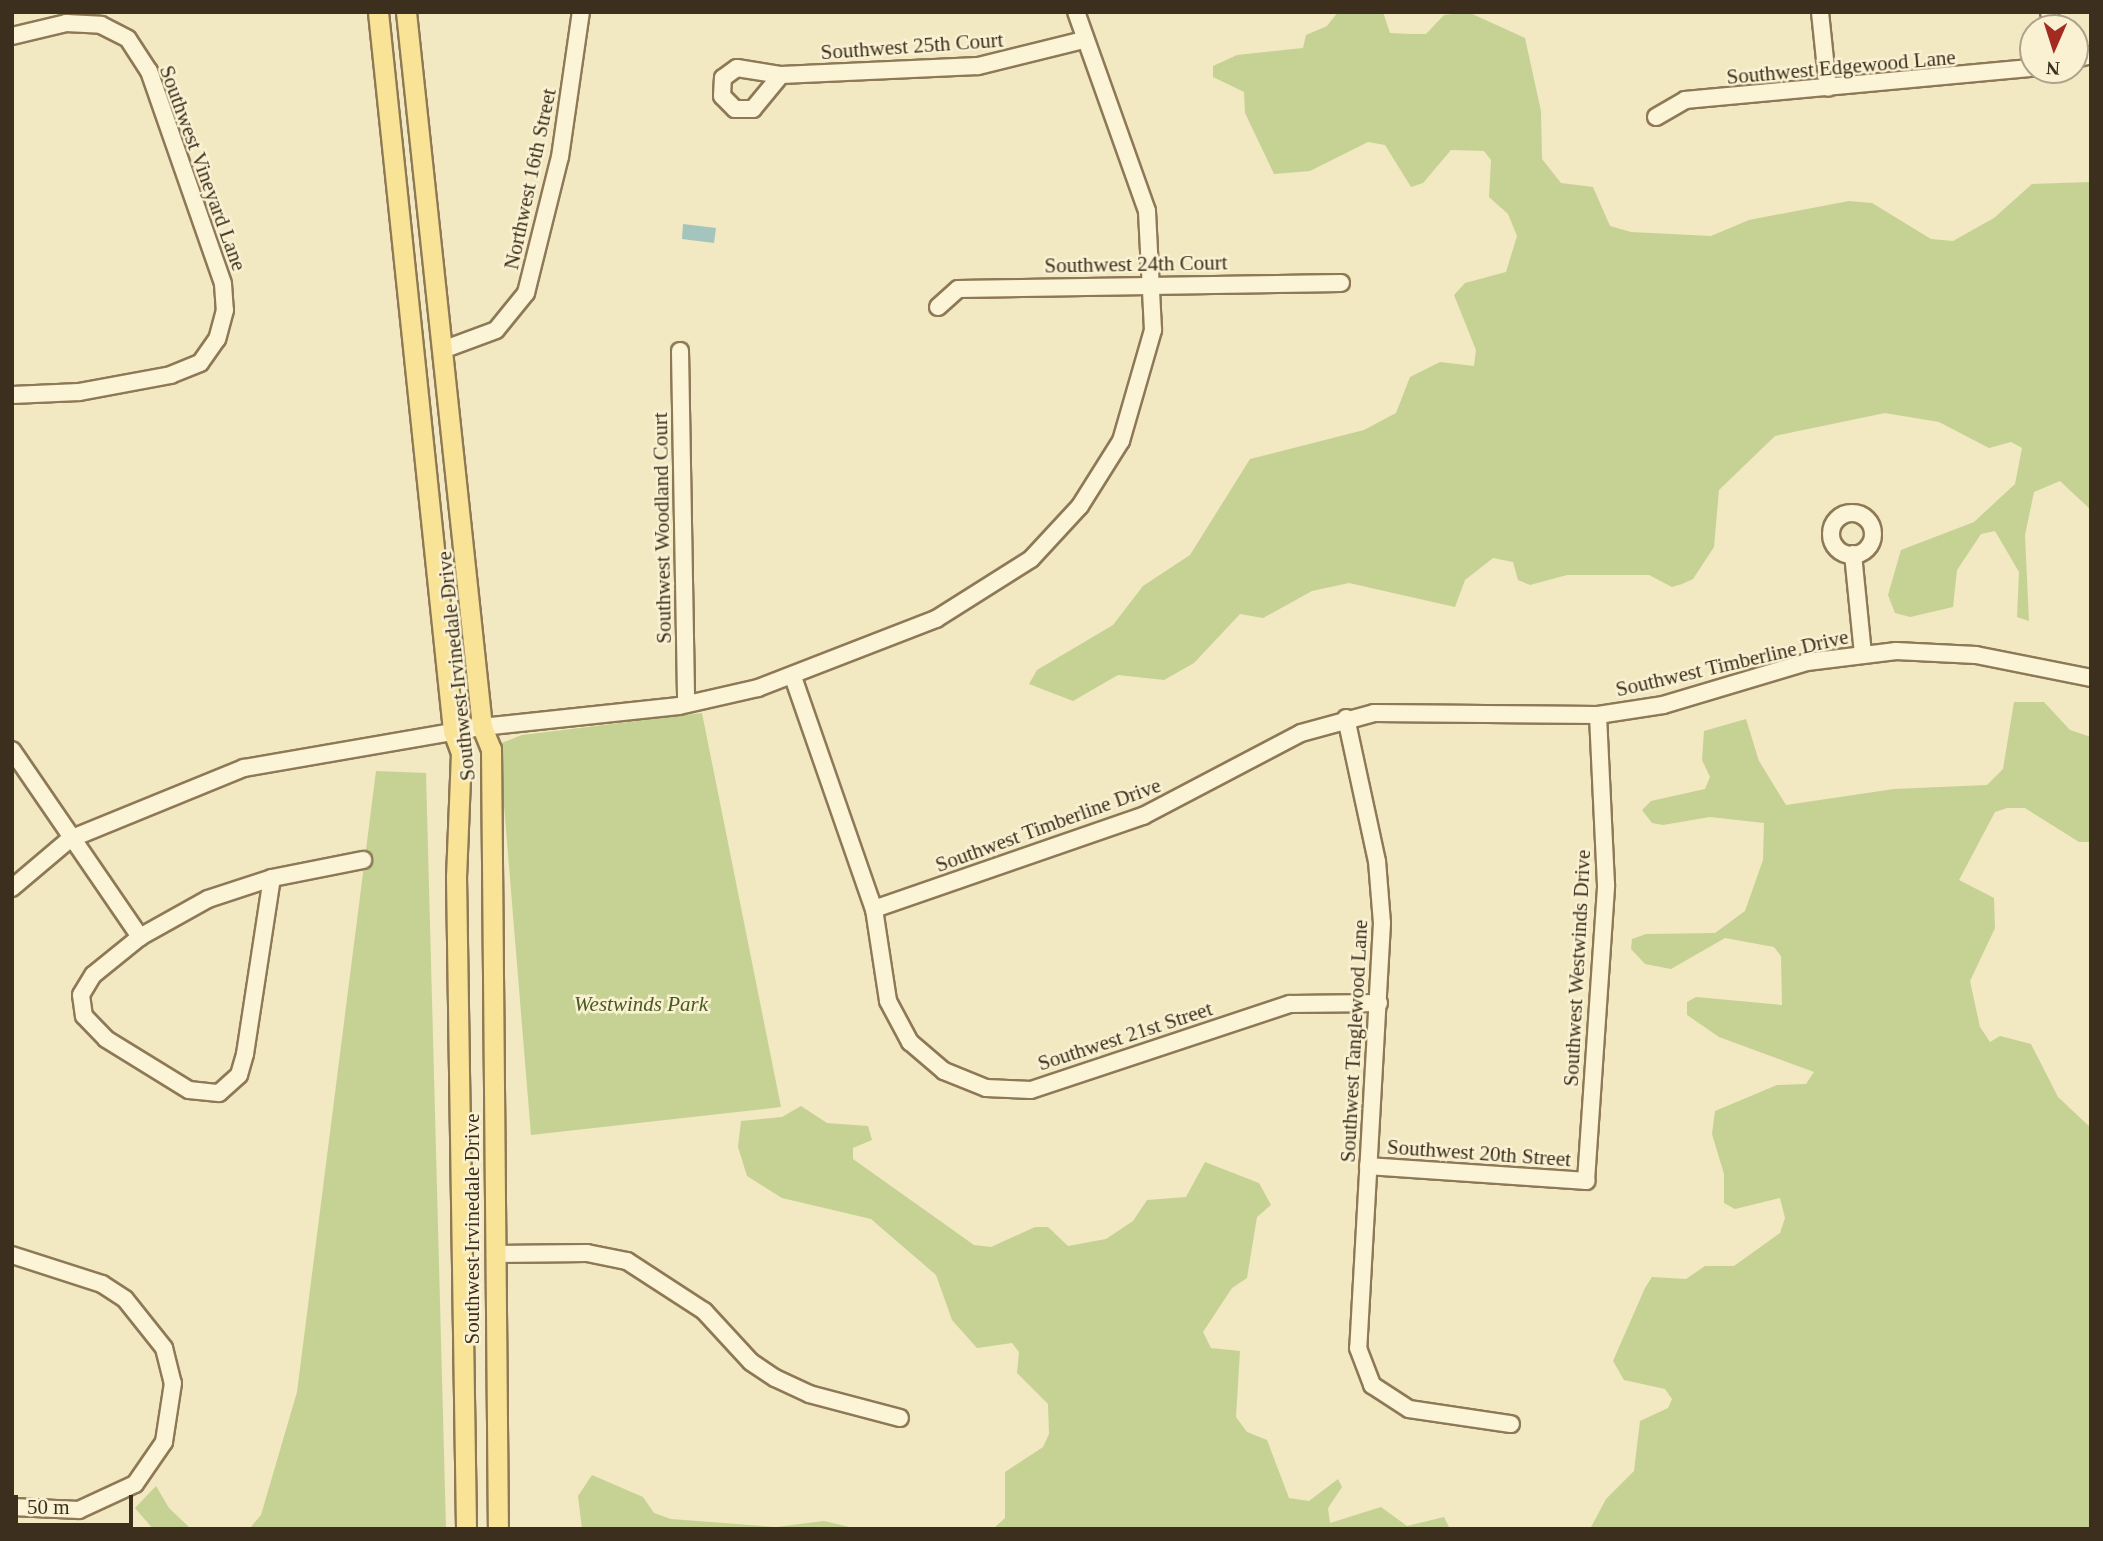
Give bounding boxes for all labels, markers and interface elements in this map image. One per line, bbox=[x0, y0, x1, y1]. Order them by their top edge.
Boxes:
north arrow bbox=[2019, 14, 2089, 84]
street label: Southwest 25th Court bbox=[820, 27, 1004, 65]
street label: Southwest Edgewood Lane bbox=[1725, 44, 1957, 90]
text: N bbox=[2046, 58, 2060, 79]
street label: Southwest Vineyard Lane bbox=[154, 62, 252, 274]
street label: Northwest 16th Street bbox=[499, 86, 561, 272]
street label: Southwest 24th Court bbox=[1044, 250, 1228, 278]
street label: Southwest Woodland Court bbox=[647, 412, 677, 644]
street label: Southwest Irvinedale Drive bbox=[431, 550, 481, 782]
street label: Southwest Timberline Drive bbox=[1613, 624, 1851, 702]
street label: Southwest Timberline Drive bbox=[932, 772, 1164, 878]
street label: Southwest Westwinds Drive bbox=[1558, 849, 1596, 1087]
street label: Southwest Tanglewood Lane bbox=[1335, 919, 1373, 1163]
park label: Westwinds Park bbox=[574, 991, 708, 1017]
street label: Southwest 21st Street bbox=[1035, 996, 1215, 1076]
street label: Southwest Irvinedale Drive bbox=[459, 1114, 485, 1344]
street label: Southwest 20th Street bbox=[1386, 1134, 1572, 1172]
scale bar bbox=[18, 1482, 136, 1526]
text: 50 m bbox=[27, 1495, 70, 1519]

